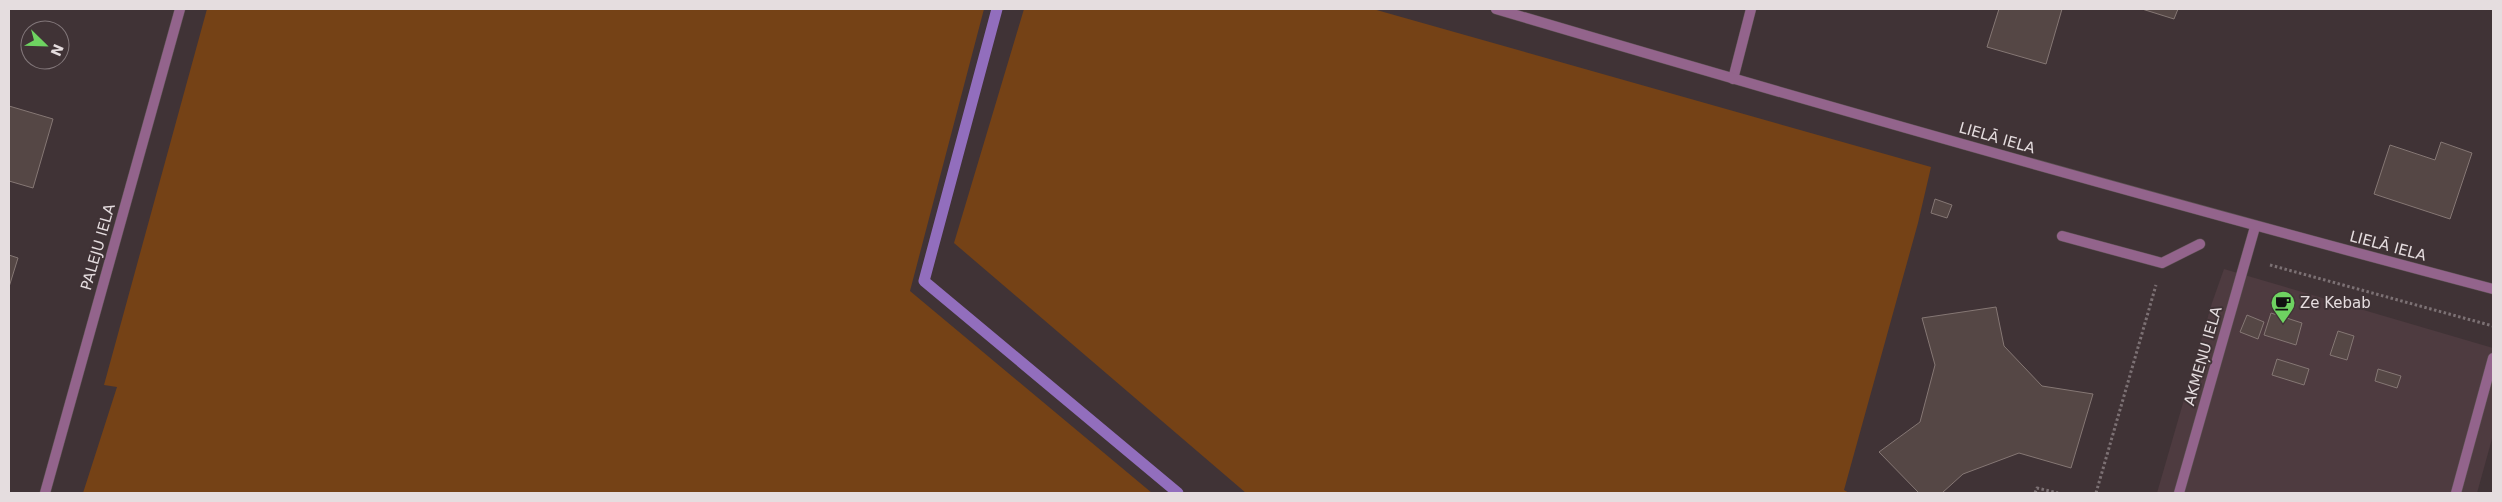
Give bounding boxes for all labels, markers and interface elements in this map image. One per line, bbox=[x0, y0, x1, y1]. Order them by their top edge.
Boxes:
north arrow bbox=[20, 20, 70, 70]
text: N bbox=[47, 42, 67, 59]
street label: LIELĀ IELA bbox=[1957, 119, 2038, 158]
street label: PALEJU IELA bbox=[77, 201, 119, 292]
street label: LIELĀ IELA bbox=[2348, 227, 2429, 265]
cafe icon: Ze Kebab bbox=[2270, 290, 2296, 324]
place label: Ze Kebab bbox=[2300, 294, 2371, 312]
street label: AKMEŅU IELA bbox=[2180, 304, 2226, 408]

